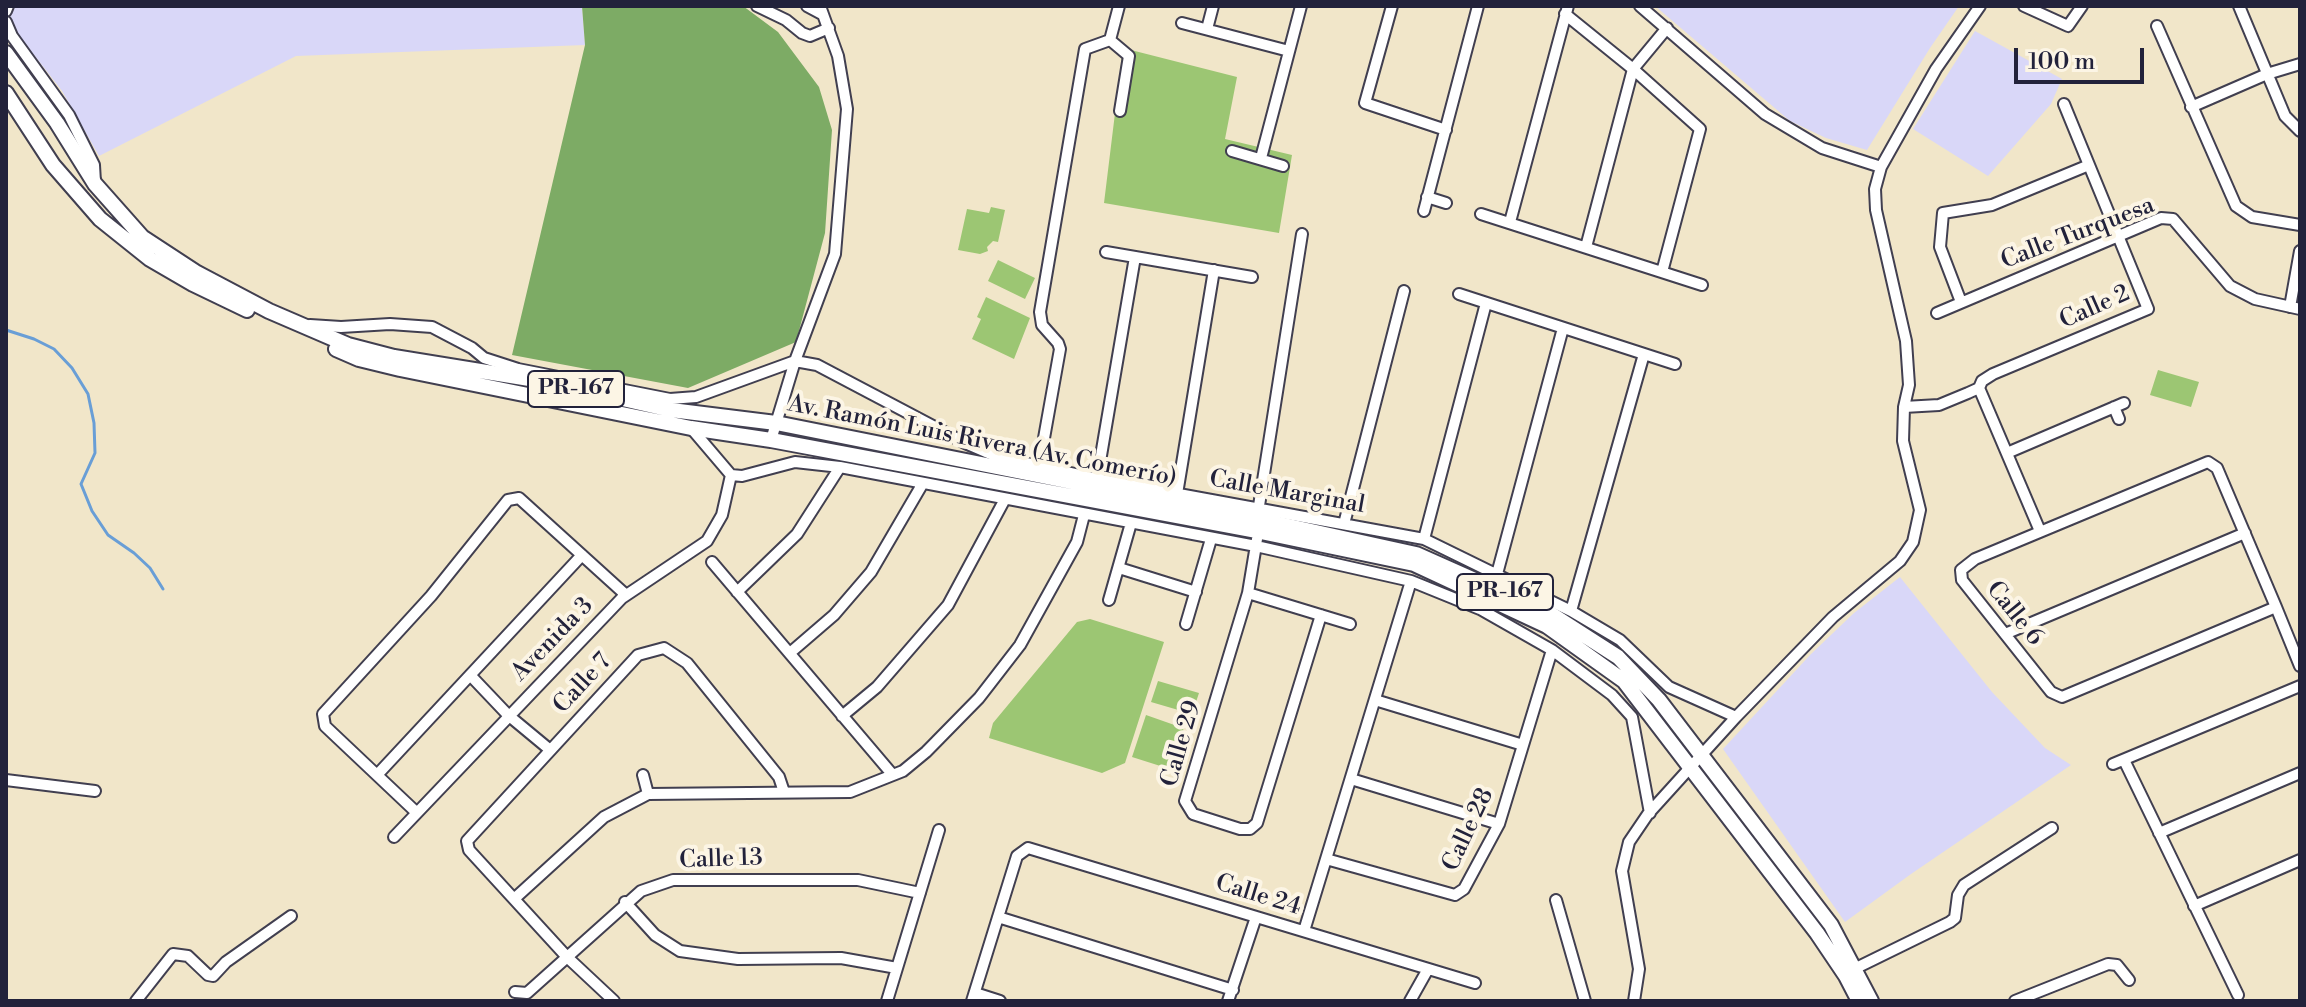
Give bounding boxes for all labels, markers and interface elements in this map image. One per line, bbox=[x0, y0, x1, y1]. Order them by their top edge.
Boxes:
scale bar bbox=[2018, 32, 2148, 82]
text: 100 m bbox=[2028, 47, 2095, 77]
street label: Calle Turquesa bbox=[1997, 192, 2159, 276]
street label: Calle 2 bbox=[2056, 280, 2134, 336]
road number: PR-167 bbox=[528, 371, 624, 407]
street label: Av. Ramón Luis Rivera (Av. Comerío) bbox=[785, 390, 1179, 494]
street label: Calle Marginal bbox=[1207, 465, 1367, 521]
road number: PR-167 bbox=[1457, 574, 1553, 610]
street label: Calle 6 bbox=[1979, 576, 2049, 652]
street label: Avenida 3 bbox=[506, 592, 600, 688]
street label: Calle 7 bbox=[548, 648, 618, 720]
street label: Calle 29 bbox=[1156, 698, 1208, 790]
street label: Calle 28 bbox=[1437, 784, 1501, 876]
street label: Calle 13 bbox=[679, 844, 763, 876]
street label: Calle 24 bbox=[1212, 869, 1304, 923]

